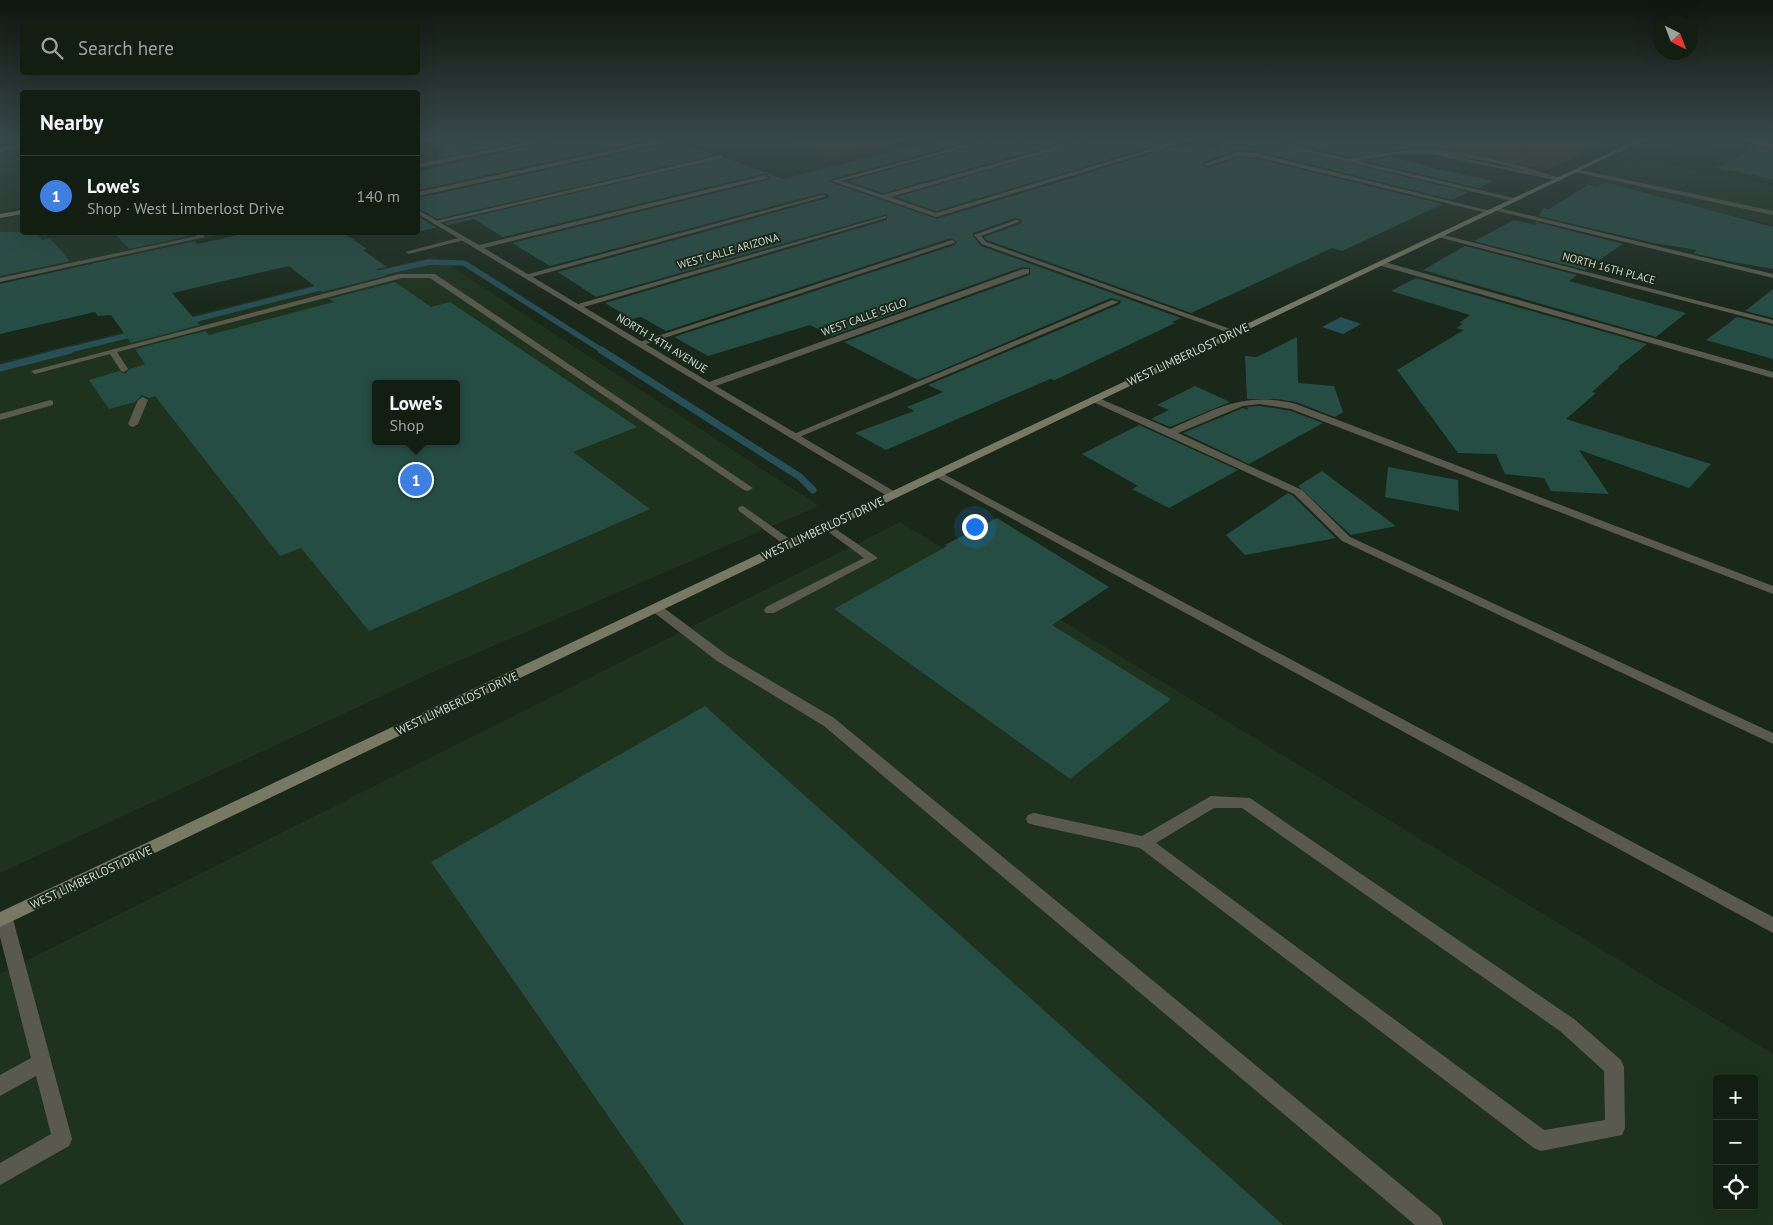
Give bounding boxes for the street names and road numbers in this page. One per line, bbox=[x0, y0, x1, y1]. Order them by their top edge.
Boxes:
street label: WEST CALLE ARIZONA bbox=[676, 230, 781, 272]
street label: NORTH 16TH PLACE bbox=[1561, 249, 1657, 287]
street label: WEST CALLE SIGLO bbox=[819, 295, 909, 339]
street label: NORTH 14TH AVENUE bbox=[614, 310, 710, 376]
street label: WEST LIMBERLOST DRIVE bbox=[1125, 319, 1251, 389]
street label: WEST LIMBERLOST DRIVE bbox=[760, 493, 886, 563]
street label: WEST LIMBERLOST DRIVE bbox=[394, 668, 520, 738]
street label: WEST LIMBERLOST DRIVE bbox=[28, 842, 154, 912]

